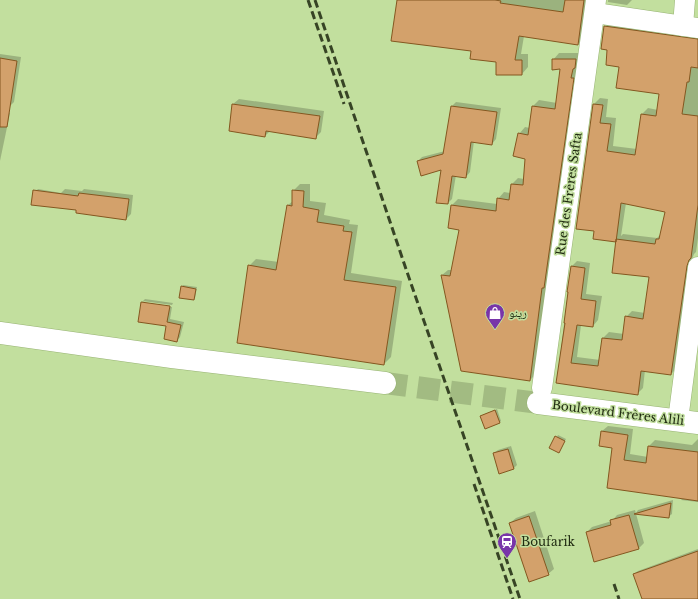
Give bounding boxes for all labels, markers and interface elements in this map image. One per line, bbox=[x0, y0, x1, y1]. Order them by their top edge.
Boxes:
street label: Rue des Frères Safta bbox=[552, 131, 585, 256]
shop icon: رينو bbox=[484, 302, 506, 330]
place label: رينو bbox=[509, 305, 527, 320]
street label: Boulevard Frères Alili bbox=[551, 397, 685, 428]
station icon: Boufarik bbox=[496, 531, 518, 559]
place label: Boufarik bbox=[521, 534, 576, 549]

